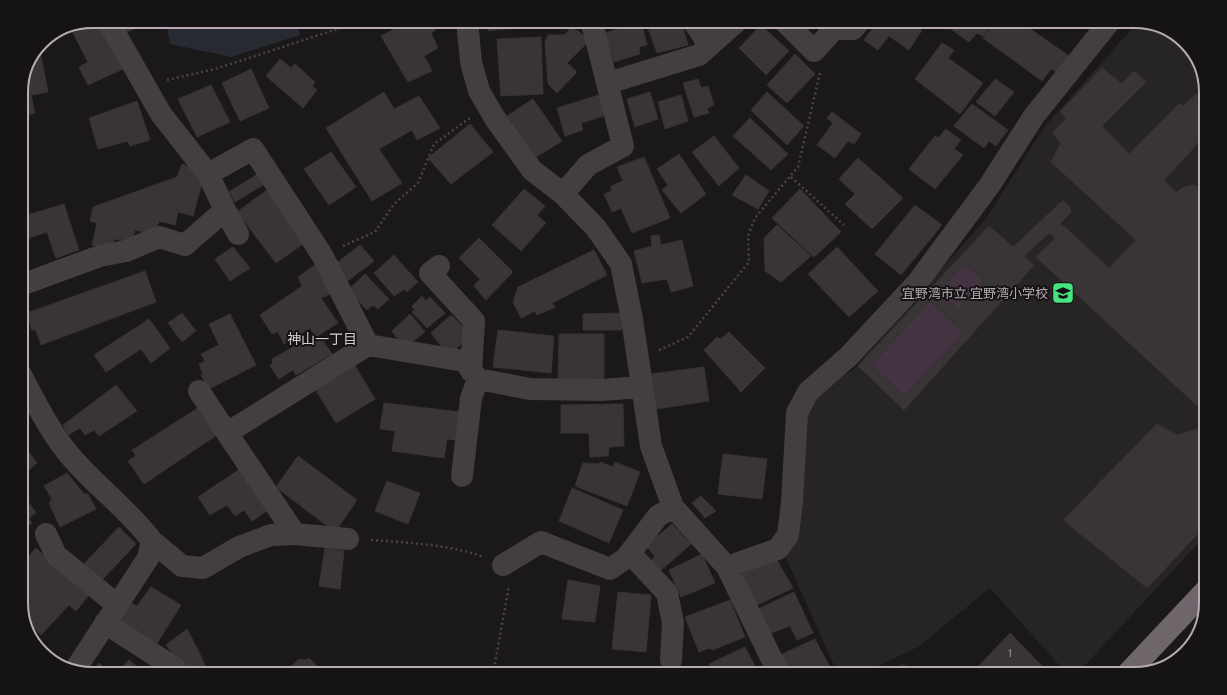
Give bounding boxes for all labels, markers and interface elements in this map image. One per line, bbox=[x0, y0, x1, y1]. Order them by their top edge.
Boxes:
school or university icon: 宜野湾市立 宜野湾小学校 bbox=[1050, 280, 1076, 306]
place label: 宜野湾市立 宜野湾小学校 bbox=[902, 286, 1048, 301]
district label: 神山一丁目 bbox=[287, 331, 357, 347]
house number: 1 bbox=[1008, 647, 1012, 659]

